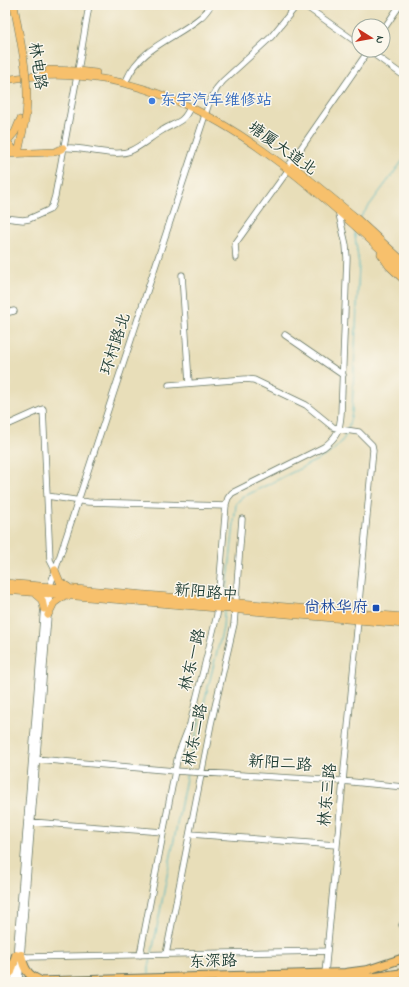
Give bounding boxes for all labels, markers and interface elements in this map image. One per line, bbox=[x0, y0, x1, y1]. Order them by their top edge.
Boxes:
north arrow bbox=[351, 18, 391, 58]
text: N bbox=[371, 35, 388, 45]
street label: 林电路 bbox=[22, 41, 52, 91]
place label: 东宇汽车维修站 bbox=[160, 89, 272, 113]
marker: 东宇汽车维修站 bbox=[147, 96, 157, 106]
street label: 塘厦大道北 bbox=[242, 116, 322, 182]
street label: 环村路北 bbox=[95, 310, 137, 378]
street label: 新阳路中 bbox=[173, 578, 239, 608]
place label: 尚林华府 bbox=[304, 596, 368, 620]
marker: 尚林华府 bbox=[371, 603, 381, 613]
street label: 林东一路 bbox=[174, 626, 212, 694]
street label: 林东二路 bbox=[178, 701, 214, 769]
street label: 新阳二路 bbox=[247, 750, 313, 778]
street label: 林东三路 bbox=[313, 762, 343, 828]
street label: 东深路 bbox=[189, 949, 237, 975]

